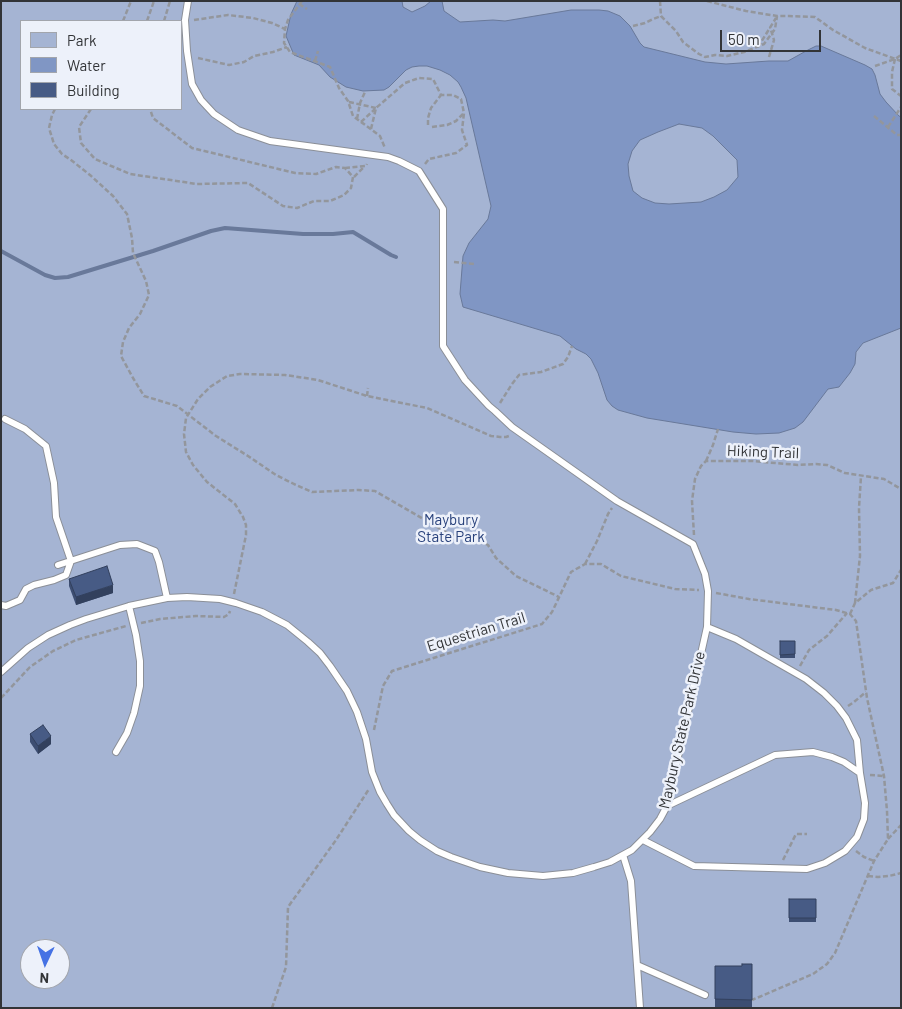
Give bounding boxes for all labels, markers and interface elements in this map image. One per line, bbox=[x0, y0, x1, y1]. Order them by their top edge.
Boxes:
legend bbox=[20, 20, 182, 110]
scale bar bbox=[722, 20, 823, 52]
text: 50 m bbox=[728, 30, 760, 48]
text: Park bbox=[67, 31, 96, 49]
text: Water bbox=[67, 56, 106, 74]
text: Building bbox=[67, 81, 120, 99]
street label: Hiking Trail bbox=[727, 442, 799, 462]
park label: Maybury State Park bbox=[417, 511, 485, 546]
street label: Equestrian Trail bbox=[425, 608, 527, 656]
street label: Maybury State Park Drive bbox=[655, 649, 709, 811]
north arrow bbox=[20, 939, 70, 989]
text: N bbox=[39, 970, 49, 987]

